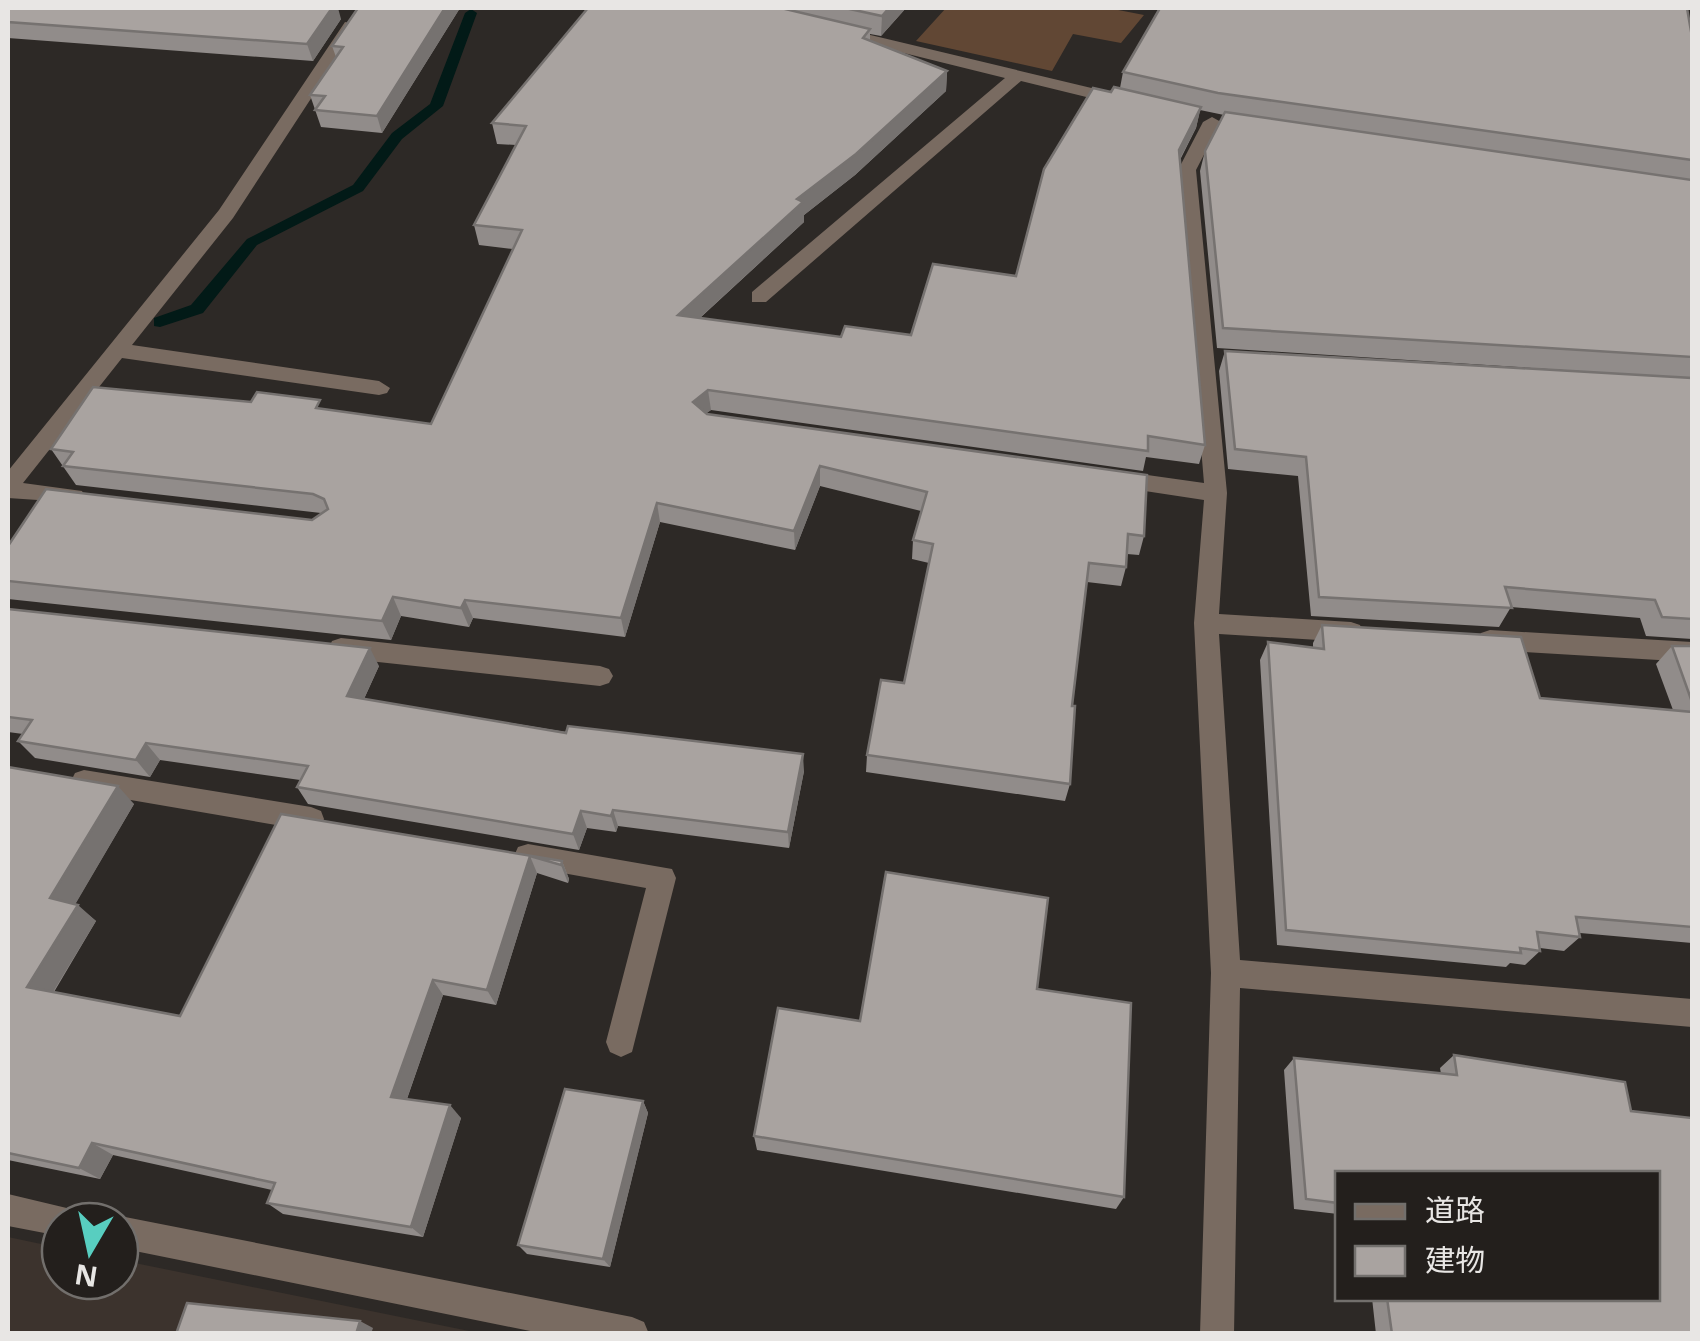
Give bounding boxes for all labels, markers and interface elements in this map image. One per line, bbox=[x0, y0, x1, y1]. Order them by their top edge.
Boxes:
legend bbox=[1335, 1171, 1660, 1301]
text: 道路 bbox=[1425, 1189, 1485, 1230]
north arrow bbox=[40, 1201, 140, 1301]
text: 建物 bbox=[1425, 1239, 1485, 1280]
text: N bbox=[72, 1256, 100, 1297]

